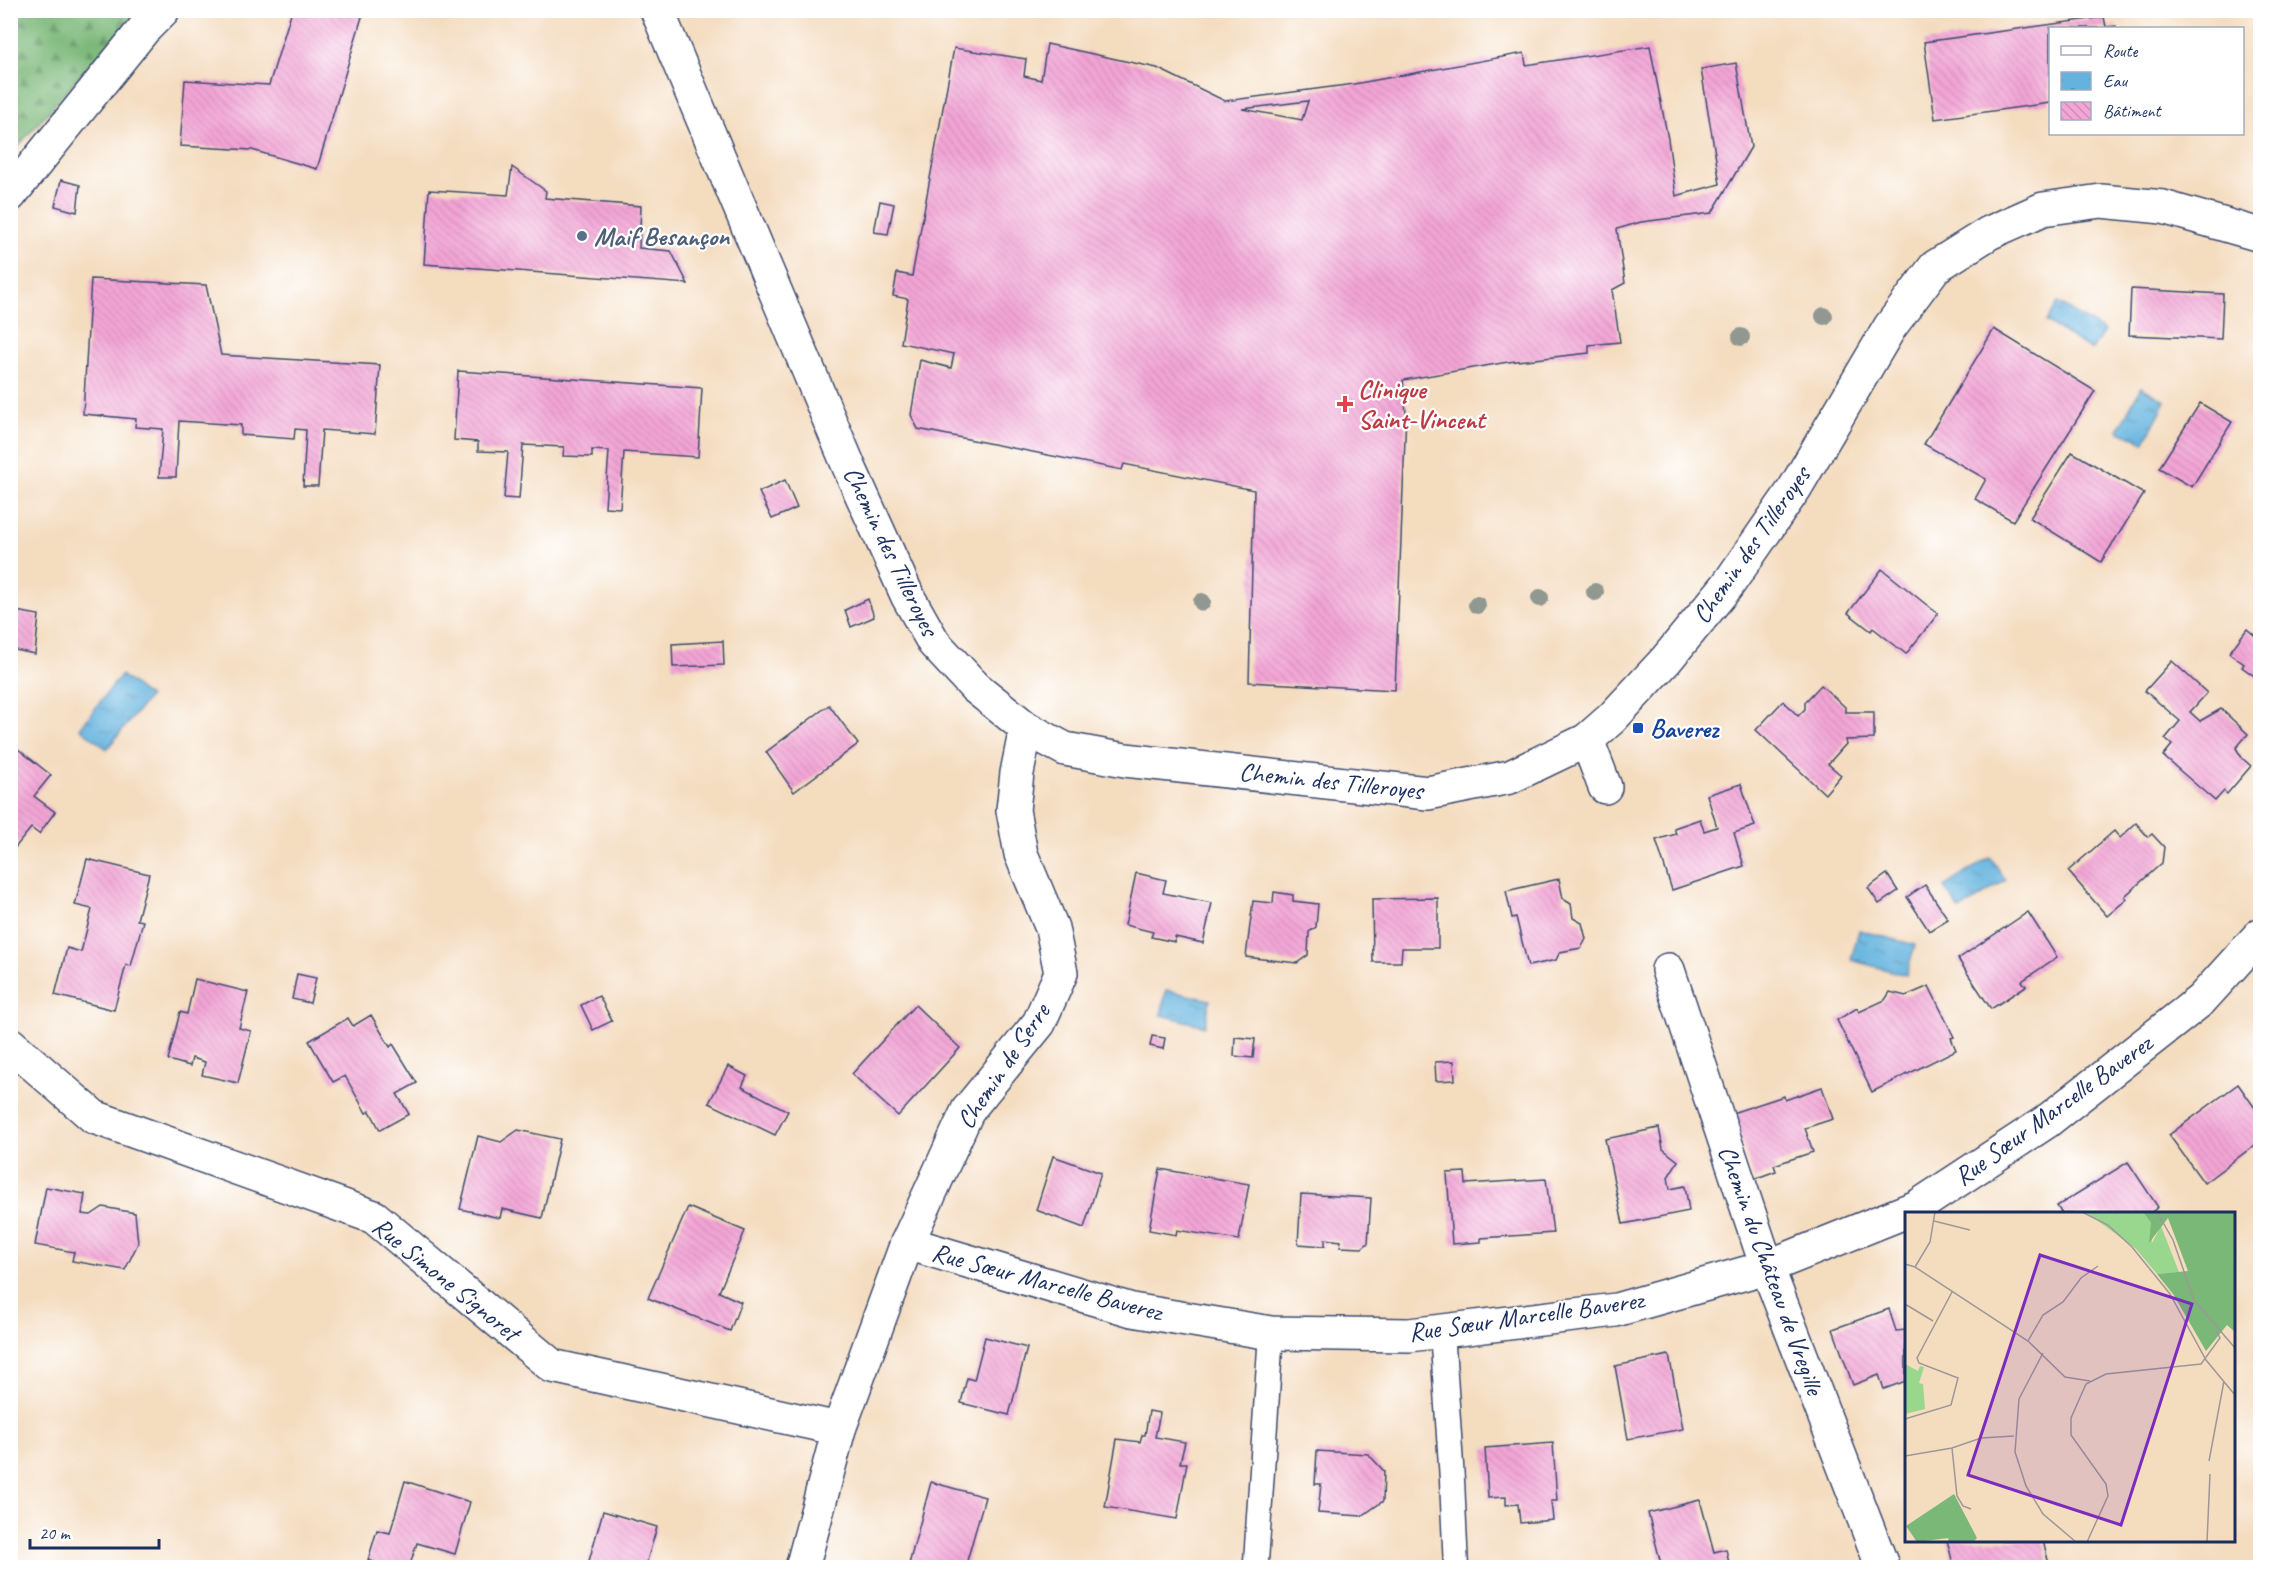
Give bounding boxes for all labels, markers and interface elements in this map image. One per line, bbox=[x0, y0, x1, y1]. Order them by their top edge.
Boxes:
legend bbox=[2049, 27, 2244, 135]
text: Route bbox=[2103, 40, 2138, 62]
text: Eau bbox=[2103, 70, 2128, 92]
text: Bâtiment bbox=[2103, 100, 2163, 122]
place label: Maif Besançon bbox=[594, 220, 730, 253]
marker: Maif Besançon bbox=[575, 229, 589, 243]
place label: Clinique Saint-Vincent bbox=[1358, 373, 1487, 436]
marker: Clinique Saint-Vincent bbox=[1336, 395, 1354, 413]
street label: Chemin des Tilleroyes bbox=[1685, 458, 1819, 630]
street label: Chemin des Tilleroyes bbox=[836, 461, 947, 643]
place label: Baverez bbox=[1650, 712, 1720, 745]
marker: Baverez bbox=[1631, 721, 1645, 735]
street label: Chemin des Tilleroyes bbox=[1238, 755, 1426, 807]
street label: Chemin de Serre bbox=[949, 996, 1058, 1135]
street label: Rue Sœur Marcelle Baverez bbox=[1948, 1025, 2161, 1193]
street label: Chemin du Château de Vregille bbox=[1711, 1141, 1832, 1402]
street label: Rue Simone Signoret bbox=[366, 1210, 529, 1351]
inset map bbox=[1905, 1212, 2235, 1542]
street label: Rue Sœur Marcelle Baverez bbox=[928, 1235, 1168, 1329]
street label: Rue Sœur Marcelle Baverez bbox=[1406, 1283, 1648, 1349]
scale bar bbox=[30, 1512, 159, 1550]
text: 20 m bbox=[39, 1522, 72, 1544]

